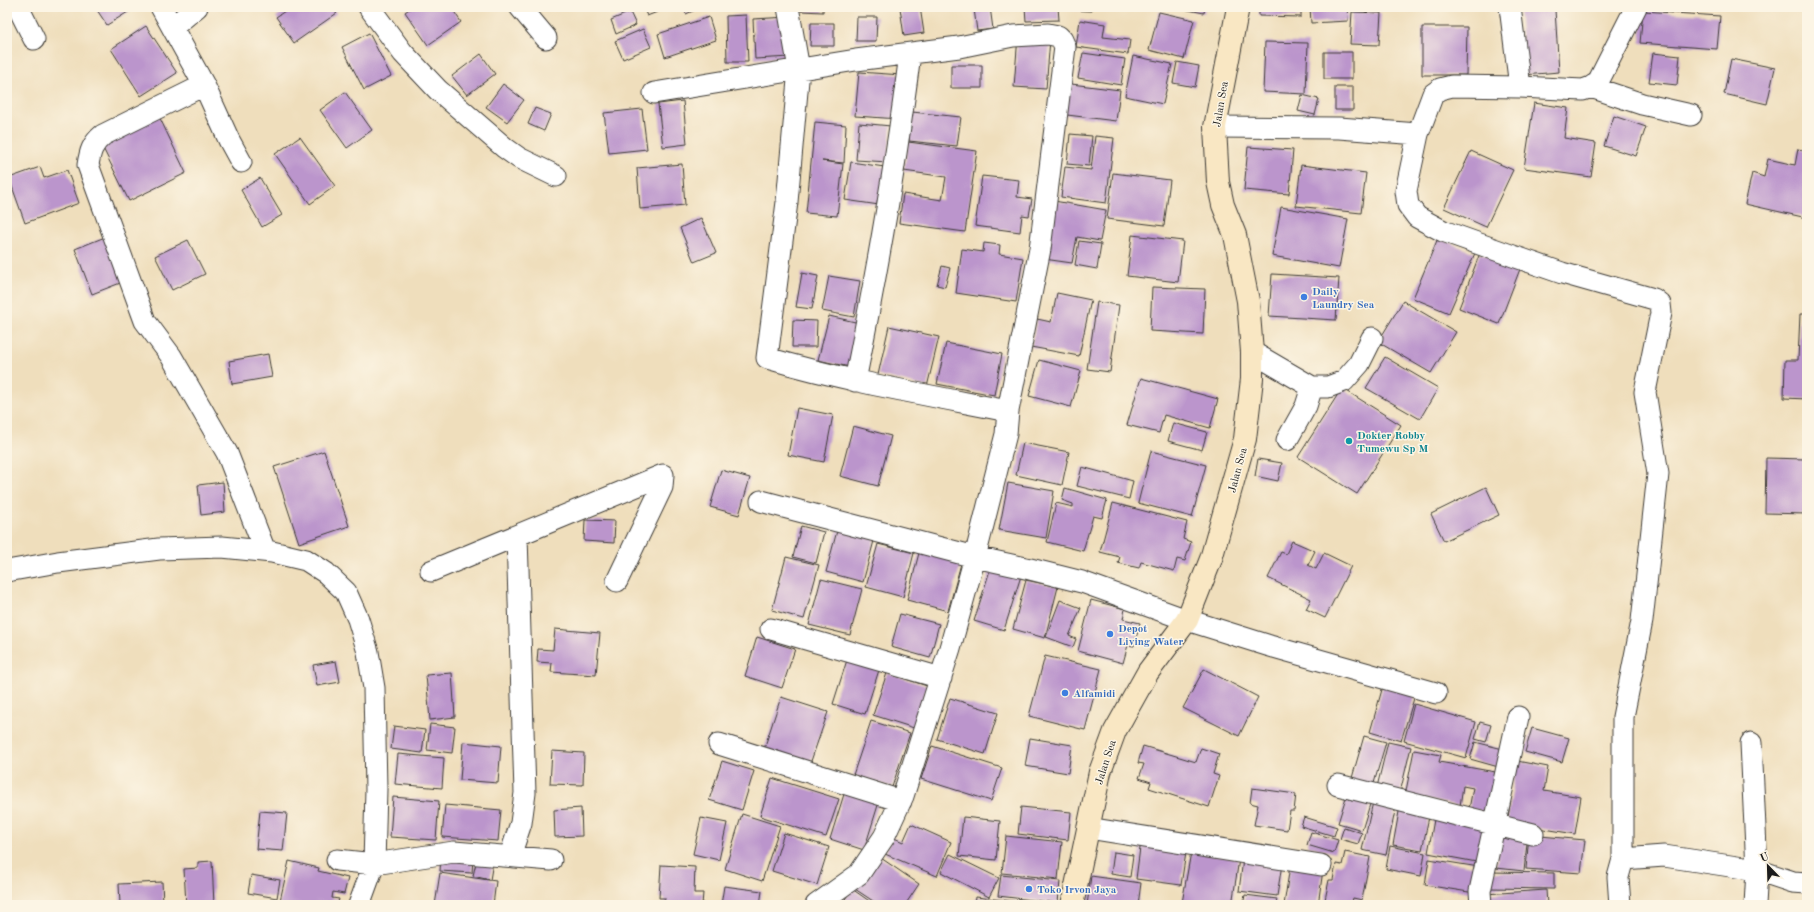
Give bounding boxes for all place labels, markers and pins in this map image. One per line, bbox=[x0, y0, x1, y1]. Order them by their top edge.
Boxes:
place label: Daily Laundry Sea bbox=[1312, 287, 1375, 311]
marker: Daily Laundry Sea bbox=[1299, 292, 1309, 302]
place label: Dokter Robby Tumewu Sp M bbox=[1357, 431, 1428, 455]
marker: Dokter Robby Tumewu Sp M bbox=[1344, 436, 1354, 446]
place label: Depot Living Water bbox=[1118, 624, 1184, 648]
marker: Depot Living Water bbox=[1105, 629, 1115, 639]
marker: Alfamidi bbox=[1060, 688, 1070, 698]
place label: Alfamidi bbox=[1073, 689, 1115, 700]
marker: Toko Irvon Jaya bbox=[1024, 884, 1034, 894]
place label: Toko Irvon Jaya bbox=[1037, 885, 1117, 896]

